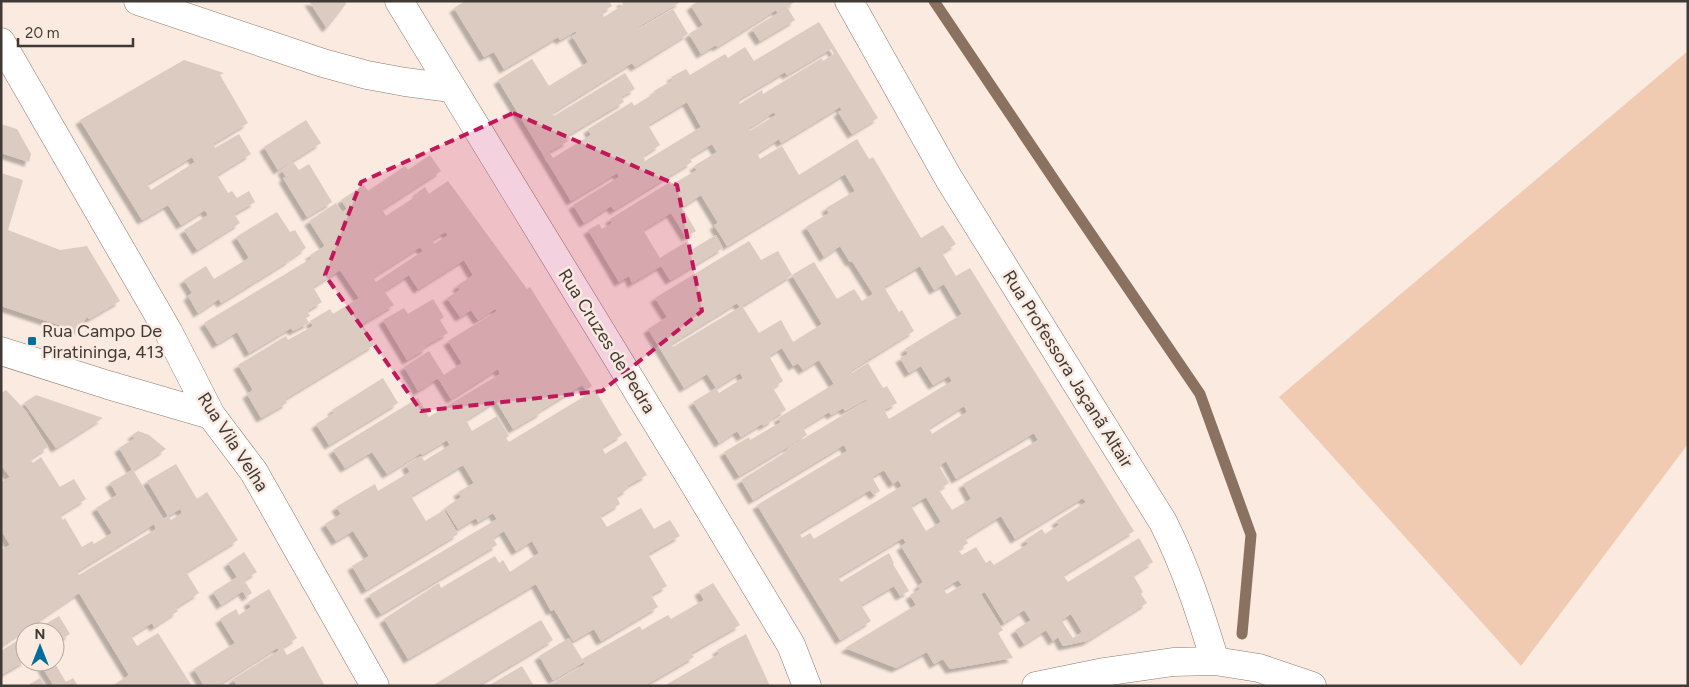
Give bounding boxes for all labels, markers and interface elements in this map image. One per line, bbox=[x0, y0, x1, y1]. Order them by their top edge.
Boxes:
scale bar bbox=[18, 15, 132, 47]
text: 20 m bbox=[25, 24, 59, 42]
street label: Rua Cruzes de Pedra bbox=[554, 265, 660, 417]
street label: Rua Professora Jaçanã Altair bbox=[998, 266, 1138, 472]
place label: Rua Campo De Piratininga, 413 bbox=[42, 320, 164, 363]
marker: Rua Campo De Piratininga, 413 bbox=[26, 335, 38, 347]
street label: Rua Vila Velha bbox=[193, 388, 273, 496]
north arrow bbox=[15, 622, 65, 672]
text: N bbox=[35, 626, 45, 643]

